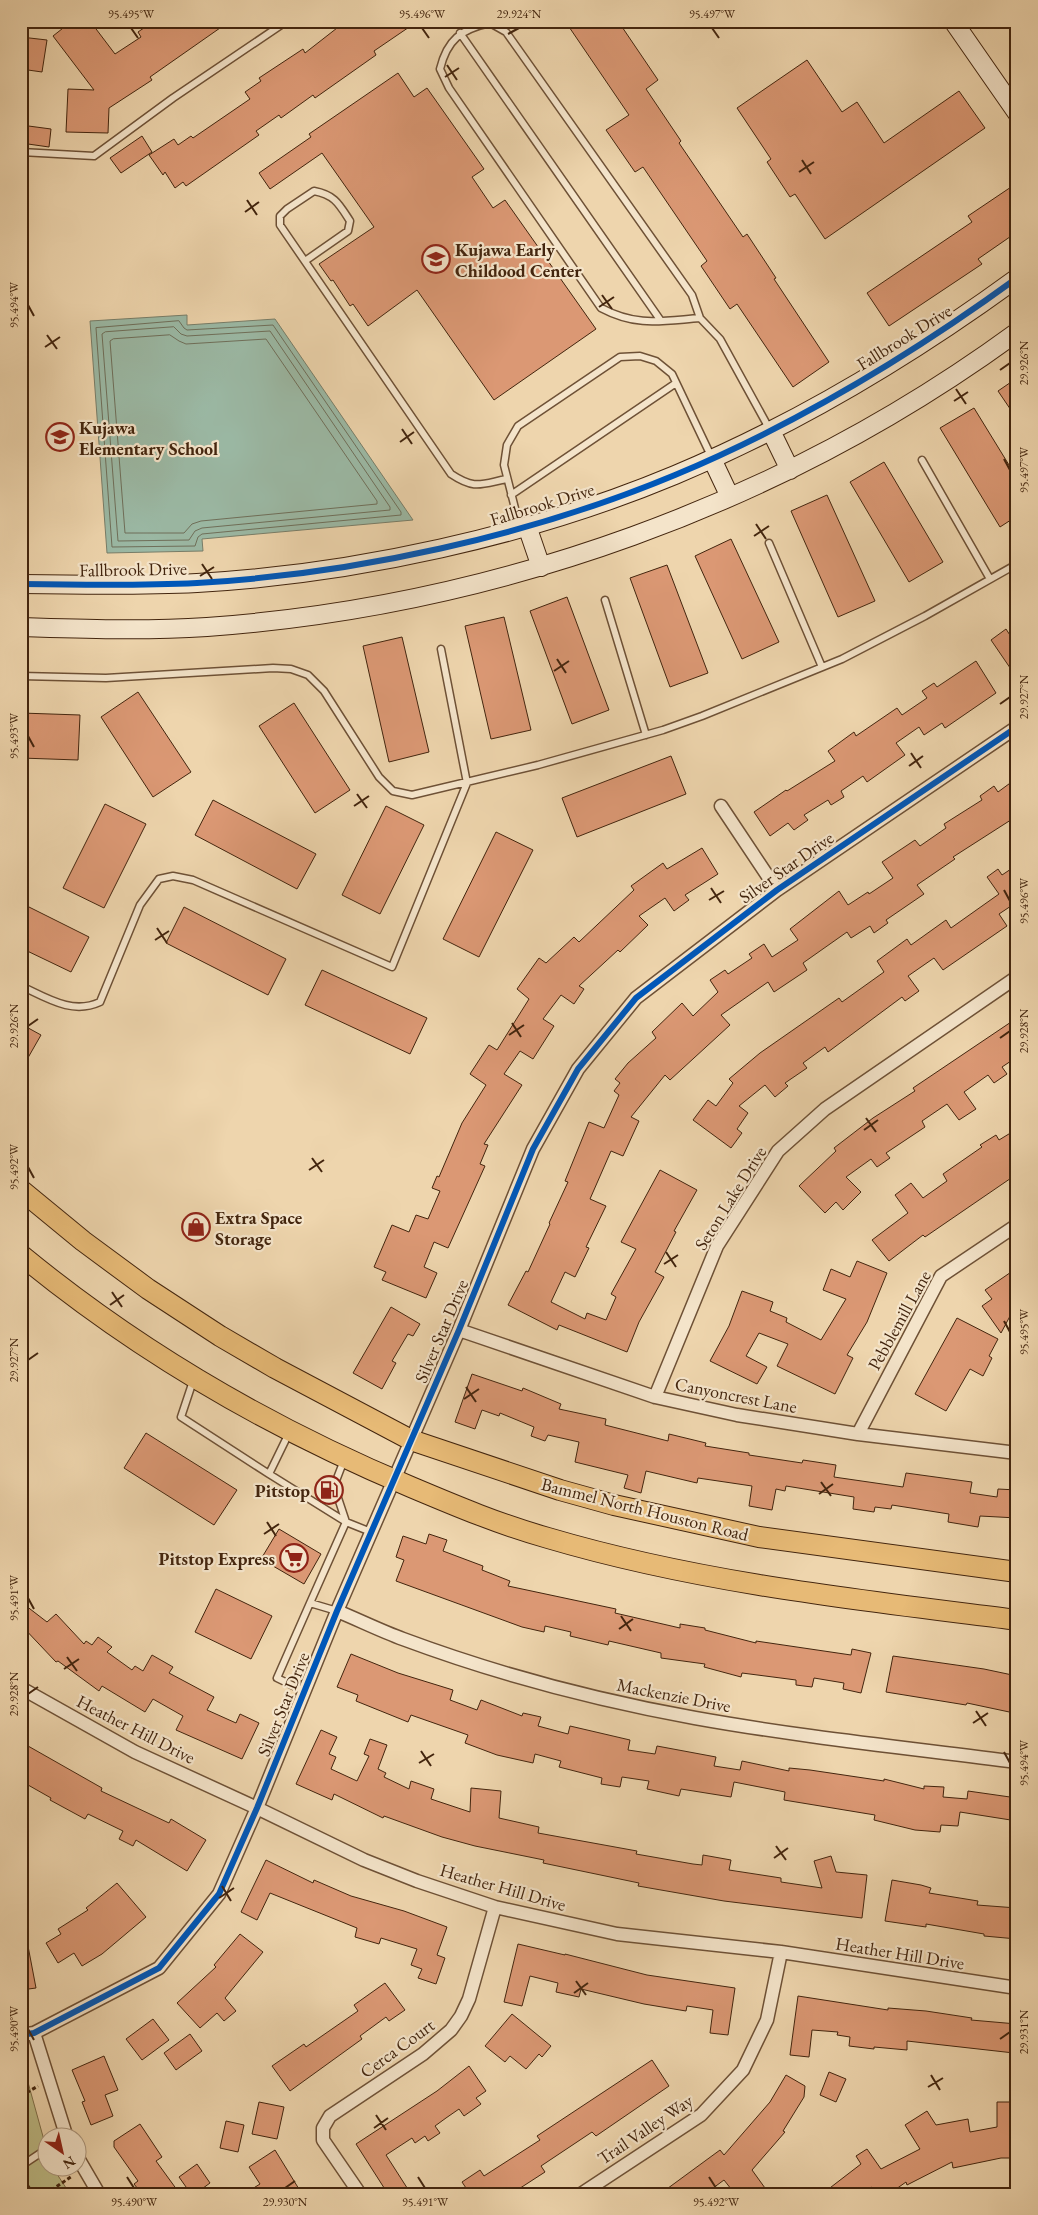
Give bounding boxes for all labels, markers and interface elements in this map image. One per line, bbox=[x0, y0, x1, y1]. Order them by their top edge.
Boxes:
text: 95.495°W bbox=[108, 6, 155, 22]
text: 95.496°W bbox=[399, 6, 446, 22]
text: 29.924°N bbox=[497, 6, 542, 22]
text: 95.497°W bbox=[689, 6, 736, 22]
place label: Kujawa Early Childood Center bbox=[455, 238, 582, 282]
school or university icon: Kujawa Early Childood Center bbox=[421, 244, 451, 274]
text: 95.494°W bbox=[6, 281, 22, 328]
street label: Fallbrook Drive bbox=[852, 299, 956, 375]
text: 29.926°N bbox=[1016, 340, 1032, 385]
place label: Kujawa Elementary School bbox=[79, 416, 218, 460]
school or university icon: Kujawa Elementary School bbox=[45, 422, 75, 452]
text: 95.497°W bbox=[1016, 446, 1032, 493]
street label: Fallbrook Drive bbox=[487, 477, 597, 531]
street label: Fallbrook Drive bbox=[79, 557, 187, 581]
text: 29.927°N bbox=[1016, 674, 1032, 719]
text: 95.493°W bbox=[6, 712, 22, 759]
street label: Silver Star Drive bbox=[734, 826, 838, 908]
text: 95.496°W bbox=[1016, 877, 1032, 924]
text: 29.926°N bbox=[6, 1003, 22, 1048]
text: 29.928°N bbox=[1016, 1008, 1032, 1053]
street label: Seton Lake Drive bbox=[689, 1142, 771, 1254]
text: 95.492°W bbox=[6, 1143, 22, 1190]
place label: Extra Space Storage bbox=[215, 1206, 303, 1250]
shop icon: Extra Space Storage bbox=[181, 1212, 211, 1242]
street label: Pebblemill Lane bbox=[862, 1266, 936, 1374]
street label: Silver Star Drive bbox=[409, 1276, 473, 1386]
text: 95.495°W bbox=[1016, 1308, 1032, 1355]
text: 29.927°N bbox=[6, 1337, 22, 1382]
street label: Canyoncrest Lane bbox=[673, 1372, 799, 1418]
street label: Bammel North Houston Road bbox=[539, 1472, 752, 1546]
fuel station icon: Pitstop bbox=[314, 1475, 344, 1505]
place label: Pitstop bbox=[255, 1479, 310, 1502]
supermarket icon: Pitstop Express bbox=[279, 1543, 309, 1573]
place label: Pitstop Express bbox=[158, 1547, 275, 1570]
text: 95.491°W bbox=[6, 1574, 22, 1621]
street label: Silver Star Drive bbox=[252, 1648, 314, 1760]
text: 29.928°N bbox=[6, 1671, 22, 1716]
street label: Mackenzie Drive bbox=[615, 1673, 733, 1717]
street label: Heather Hill Drive bbox=[73, 1689, 199, 1769]
text: 95.494°W bbox=[1016, 1739, 1032, 1786]
street label: Heather Hill Drive bbox=[437, 1858, 569, 1916]
street label: Heather Hill Drive bbox=[834, 1931, 966, 1975]
text: 95.490°W bbox=[6, 2005, 22, 2052]
text: 29.931°N bbox=[1016, 2009, 1032, 2054]
street label: Cerca Court bbox=[355, 2013, 439, 2083]
street label: Trail Valley Way bbox=[593, 2089, 697, 2169]
north arrow bbox=[38, 2128, 88, 2178]
text: N bbox=[59, 2152, 79, 2174]
text: 95.490°W bbox=[111, 2194, 158, 2210]
text: 29.930°N bbox=[263, 2194, 308, 2210]
text: 95.491°W bbox=[402, 2194, 449, 2210]
text: 95.492°W bbox=[693, 2194, 740, 2210]

